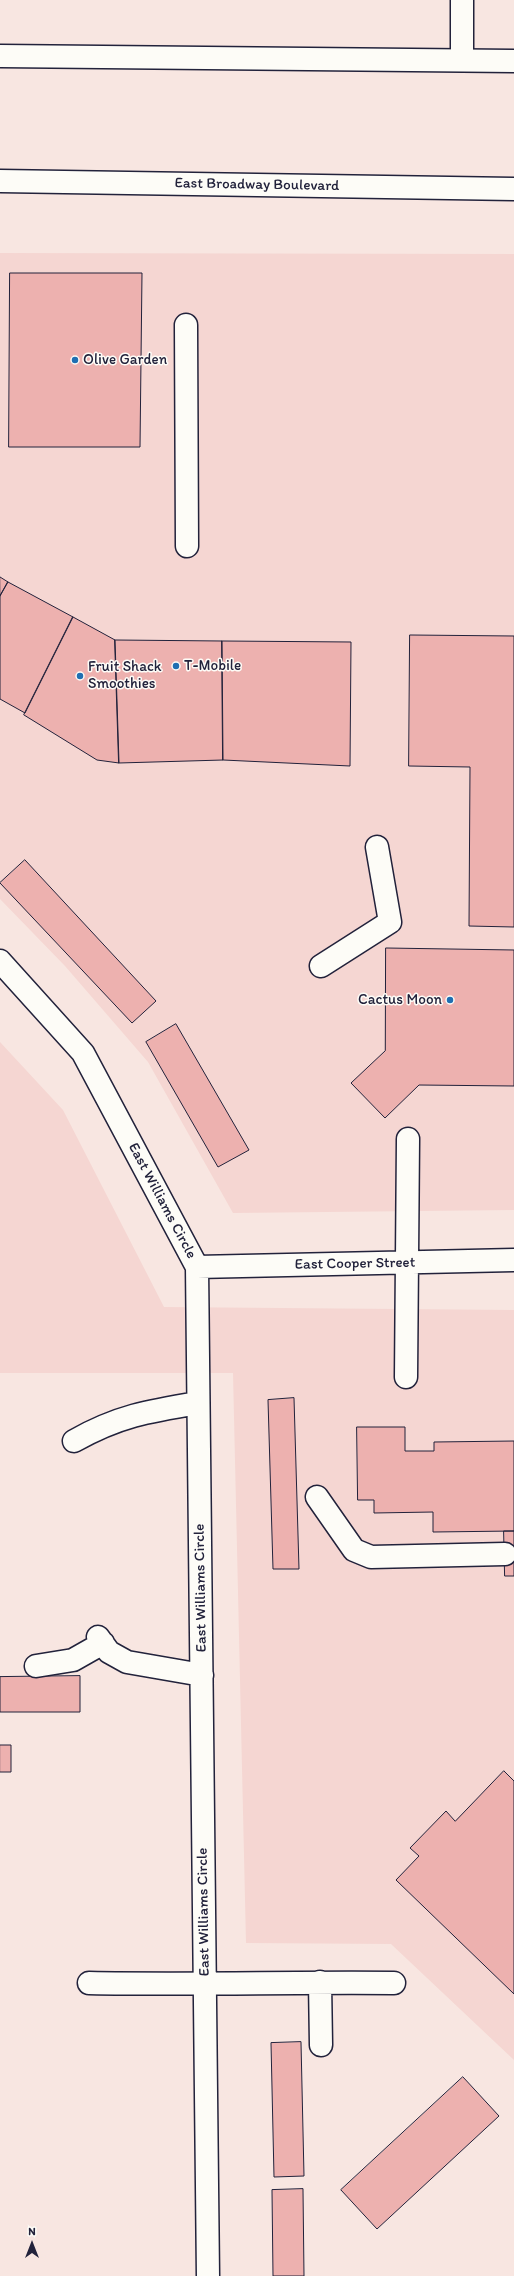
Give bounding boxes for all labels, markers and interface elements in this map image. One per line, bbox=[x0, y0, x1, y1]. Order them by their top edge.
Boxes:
street label: East Broadway Boulevard bbox=[174, 175, 340, 195]
place label: Olive Garden bbox=[83, 351, 167, 369]
marker: Olive Garden bbox=[70, 355, 80, 365]
place label: T-Mobile bbox=[184, 657, 241, 675]
place label: Fruit Shack Smoothies bbox=[88, 658, 162, 693]
marker: T-Mobile bbox=[171, 661, 181, 671]
marker: Fruit Shack Smoothies bbox=[75, 671, 85, 681]
place label: Cactus Moon bbox=[358, 991, 442, 1009]
marker: Cactus Moon bbox=[445, 995, 455, 1005]
street label: East Williams Circle bbox=[124, 1140, 200, 1262]
street label: East Cooper Street bbox=[295, 1254, 415, 1274]
street label: East Williams Circle bbox=[191, 1523, 211, 1653]
street label: East Williams Circle bbox=[194, 1847, 214, 1977]
north arrow bbox=[12, 2224, 52, 2264]
text: N bbox=[28, 2225, 36, 2238]

